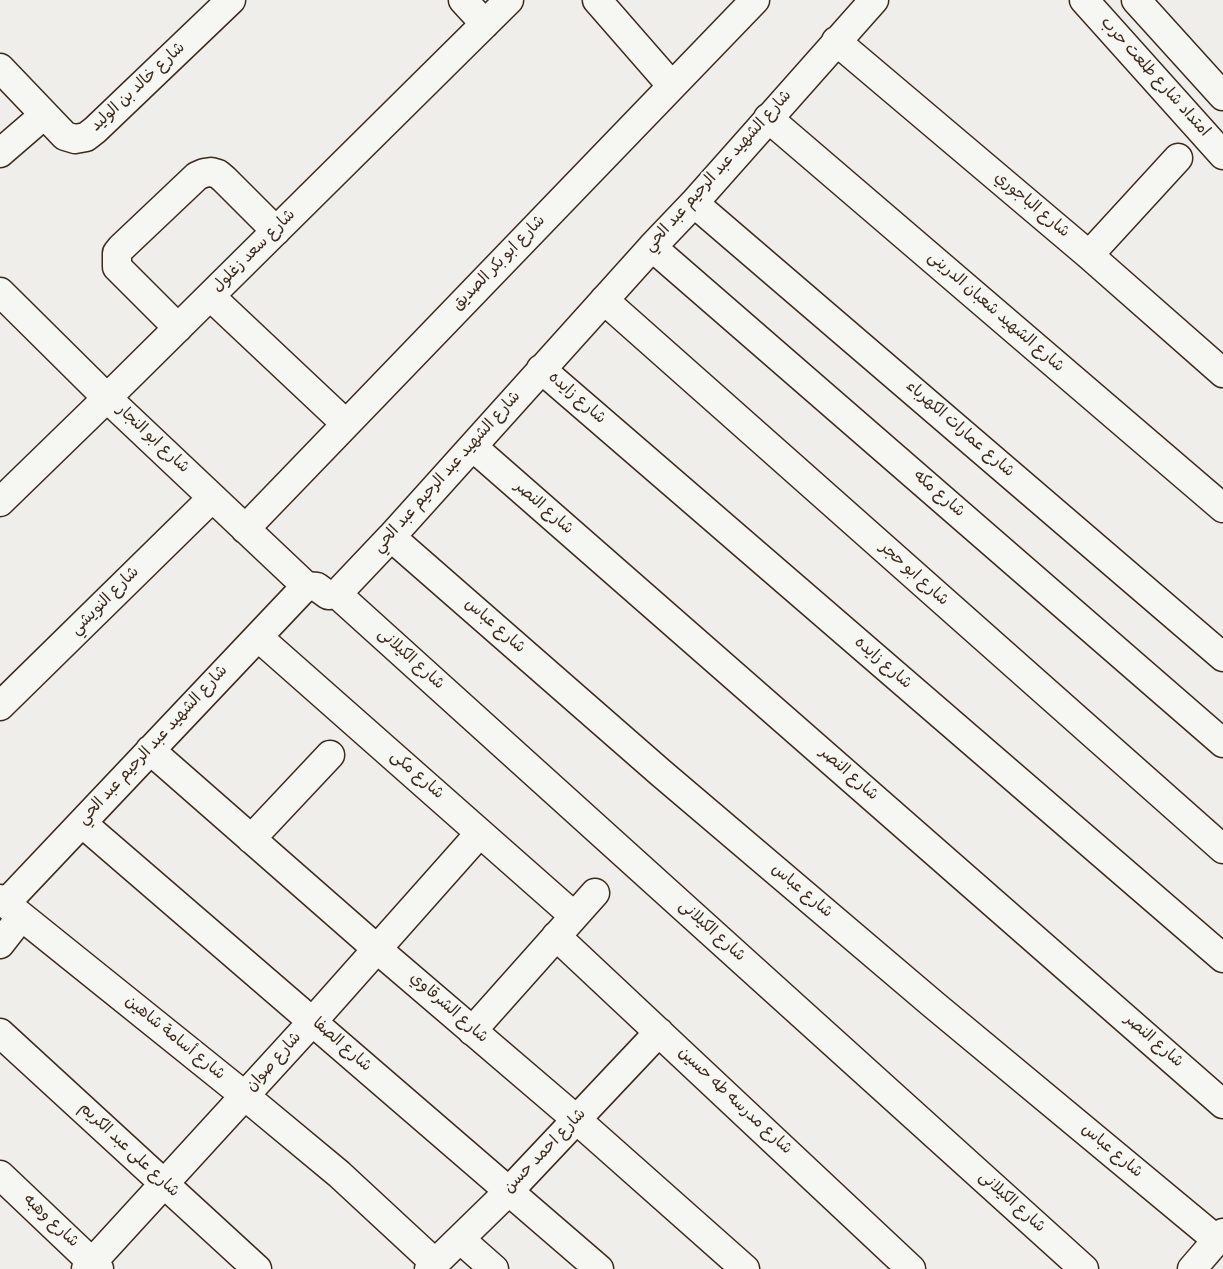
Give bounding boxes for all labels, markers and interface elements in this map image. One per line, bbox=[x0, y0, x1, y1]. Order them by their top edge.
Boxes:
street label: امتداد شارع طلعت حرب bbox=[1095, 14, 1213, 142]
street label: شارع خالد بن الوليد bbox=[88, 39, 190, 137]
street label: شارع الشهيد عبد الرحيم عبد الحي bbox=[641, 87, 797, 257]
street label: شارع الباجوري bbox=[989, 169, 1073, 243]
street label: شارع سعد زغلول bbox=[210, 207, 300, 297]
street label: شارع ابو بكر الصديق bbox=[450, 212, 550, 316]
street label: شارع الشهيد شعبان الدرينى bbox=[923, 249, 1067, 377]
street label: شارع زايده bbox=[543, 369, 609, 429]
street label: شارع عمارات الكهرباء bbox=[901, 378, 1017, 482]
street label: شارع الشهيد عبد الرحيم عبد الحي bbox=[370, 388, 526, 558]
street label: شارع ابو النجار bbox=[112, 402, 192, 478]
street label: شارع مكه bbox=[908, 467, 968, 523]
street label: شارع النصر bbox=[510, 478, 576, 540]
street label: شارع ابو حجر bbox=[875, 539, 951, 611]
street label: شارع النويشي bbox=[68, 564, 144, 640]
street label: شارع عباس bbox=[460, 595, 528, 659]
street label: شارع الكيلانى bbox=[373, 625, 447, 695]
street label: شارع زايده bbox=[849, 634, 915, 694]
street label: شارع الشهيد عبد الرحيم عبد الحي bbox=[75, 662, 233, 830]
street label: شارع النصر bbox=[815, 744, 881, 806]
street label: شارع مكى bbox=[385, 748, 447, 804]
street label: شارع عباس bbox=[766, 861, 836, 923]
street label: شارع الكيلانى bbox=[674, 897, 748, 967]
street label: شارع الشرقاوي bbox=[405, 970, 491, 1048]
street label: شارع أسامة شاهين bbox=[120, 993, 228, 1085]
street label: شارع النصر bbox=[1120, 1011, 1186, 1073]
street label: شارع الصفا bbox=[307, 1015, 375, 1077]
street label: شارع صوان bbox=[243, 1029, 307, 1097]
street label: شارع مدرسه طه حسين bbox=[673, 1044, 795, 1160]
street label: شارع على عبد الكريم bbox=[74, 1100, 182, 1202]
street label: شارع احمد حسن bbox=[501, 1106, 591, 1198]
street label: شارع عباس bbox=[1076, 1121, 1146, 1183]
street label: شارع الكيلانى bbox=[974, 1168, 1048, 1238]
street label: شارع وهبه bbox=[18, 1191, 82, 1253]

